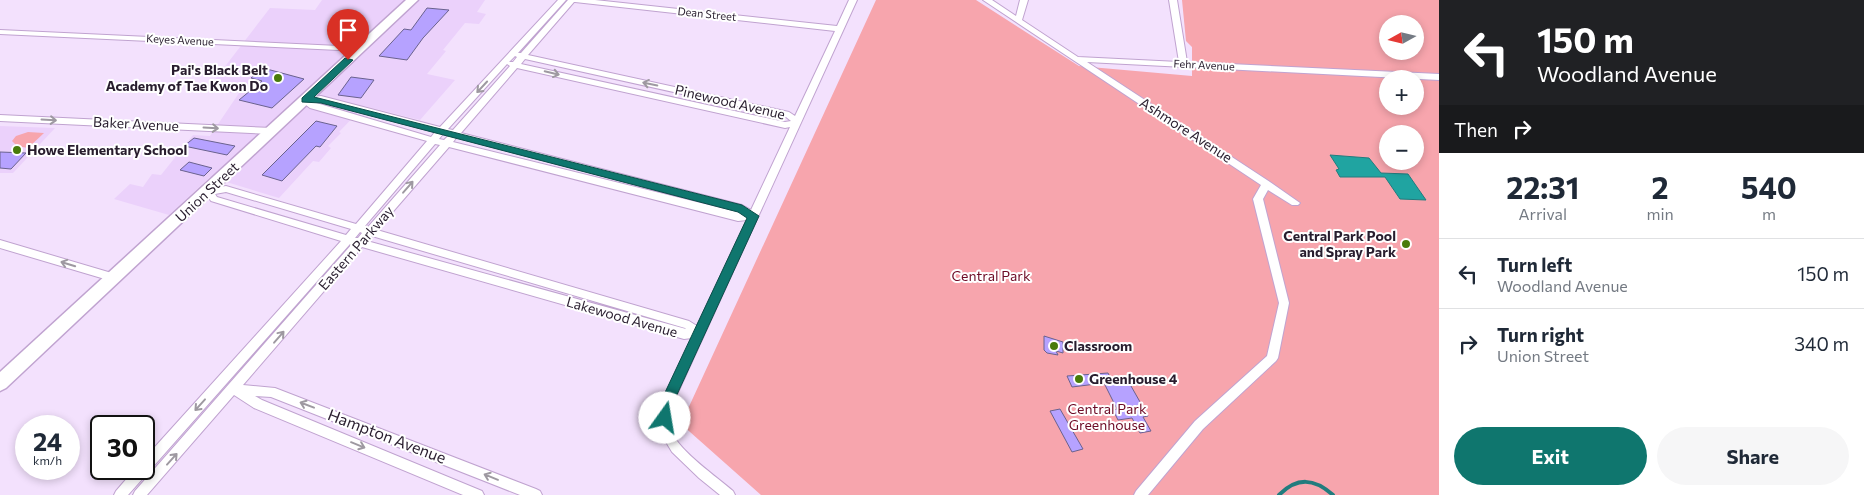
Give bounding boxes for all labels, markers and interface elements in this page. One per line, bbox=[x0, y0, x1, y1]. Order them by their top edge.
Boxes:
street label: Dean Street bbox=[677, 4, 738, 23]
pin bbox=[327, 9, 369, 60]
north arrow bbox=[1379, 15, 1424, 60]
map controls bbox=[1379, 15, 1424, 170]
icon: arrive bbox=[334, 16, 362, 44]
text: 150 m bbox=[1537, 17, 1634, 60]
icon: left bbox=[1454, 20, 1519, 85]
street label: Keyes Avenue bbox=[146, 31, 214, 48]
street label: Fehr Avenue bbox=[1173, 56, 1235, 73]
text: Woodland Avenue bbox=[1537, 60, 1717, 87]
place label: Pai's Black Belt Academy of Tae Kwon Do bbox=[106, 61, 268, 94]
one-way arrow bbox=[544, 69, 560, 78]
button: + bbox=[1379, 70, 1424, 115]
marker: Pai's Black Belt Academy of Tae Kwon Do bbox=[272, 72, 284, 84]
one-way arrow bbox=[642, 79, 658, 88]
one-way arrow bbox=[476, 81, 488, 93]
street label: Pinewood Avenue bbox=[673, 81, 787, 122]
street label: Ashmore Avenue bbox=[1137, 93, 1236, 166]
street label: Baker Avenue bbox=[93, 113, 179, 134]
icon: right bbox=[1508, 115, 1536, 143]
one-way arrow bbox=[40, 116, 56, 125]
text: Then bbox=[1454, 118, 1498, 141]
one-way arrow bbox=[203, 123, 219, 132]
button: − bbox=[1379, 125, 1424, 170]
place label: Howe Elementary School bbox=[27, 141, 187, 158]
marker: Howe Elementary School bbox=[11, 144, 23, 156]
street label: Union Street bbox=[171, 158, 242, 225]
text: 22:31 bbox=[1506, 168, 1579, 205]
text: 2 bbox=[1652, 168, 1669, 205]
text: 540 bbox=[1741, 168, 1797, 205]
one-way arrow bbox=[403, 181, 414, 194]
street label: Eastern Parkway bbox=[314, 202, 397, 293]
text: Arrival bbox=[1519, 204, 1567, 223]
text: min bbox=[1647, 204, 1674, 223]
text: m bbox=[1762, 204, 1776, 223]
place label: Central Park Pool and Spray Park bbox=[1283, 227, 1396, 260]
marker: Central Park Pool and Spray Park bbox=[1400, 238, 1412, 250]
text: Turn left bbox=[1497, 253, 1572, 276]
one-way arrow bbox=[60, 259, 76, 269]
icon: left bbox=[1454, 260, 1482, 288]
text: 150 m bbox=[1797, 262, 1849, 285]
park label: Central Park bbox=[951, 267, 1031, 284]
text: Woodland Avenue bbox=[1497, 276, 1628, 295]
street label: Lakewood Avenue bbox=[565, 293, 680, 341]
text: Turn right bbox=[1497, 323, 1584, 346]
one-way arrow bbox=[273, 330, 285, 343]
icon: right bbox=[1454, 330, 1482, 358]
text: 340 m bbox=[1794, 332, 1849, 355]
place label: Classroom bbox=[1064, 337, 1132, 354]
marker: Classroom bbox=[1048, 340, 1060, 352]
text: Union Street bbox=[1497, 346, 1589, 365]
place label: Greenhouse 4 bbox=[1089, 370, 1178, 387]
marker: Greenhouse 4 bbox=[1073, 373, 1085, 385]
position arrow bbox=[638, 391, 690, 443]
one-way arrow bbox=[194, 399, 206, 412]
one-way arrow bbox=[300, 400, 315, 409]
park label: Central Park Greenhouse bbox=[1067, 400, 1147, 433]
street label: Hampton Avenue bbox=[325, 404, 449, 467]
speed limit sign: 30 bbox=[90, 415, 155, 480]
text: 24 bbox=[33, 426, 62, 456]
button: Exit bbox=[1454, 427, 1647, 485]
button: Share bbox=[1657, 427, 1849, 485]
one-way arrow bbox=[350, 441, 365, 451]
one-way arrow bbox=[166, 452, 178, 465]
text: km/h bbox=[33, 453, 62, 467]
one-way arrow bbox=[484, 472, 499, 481]

